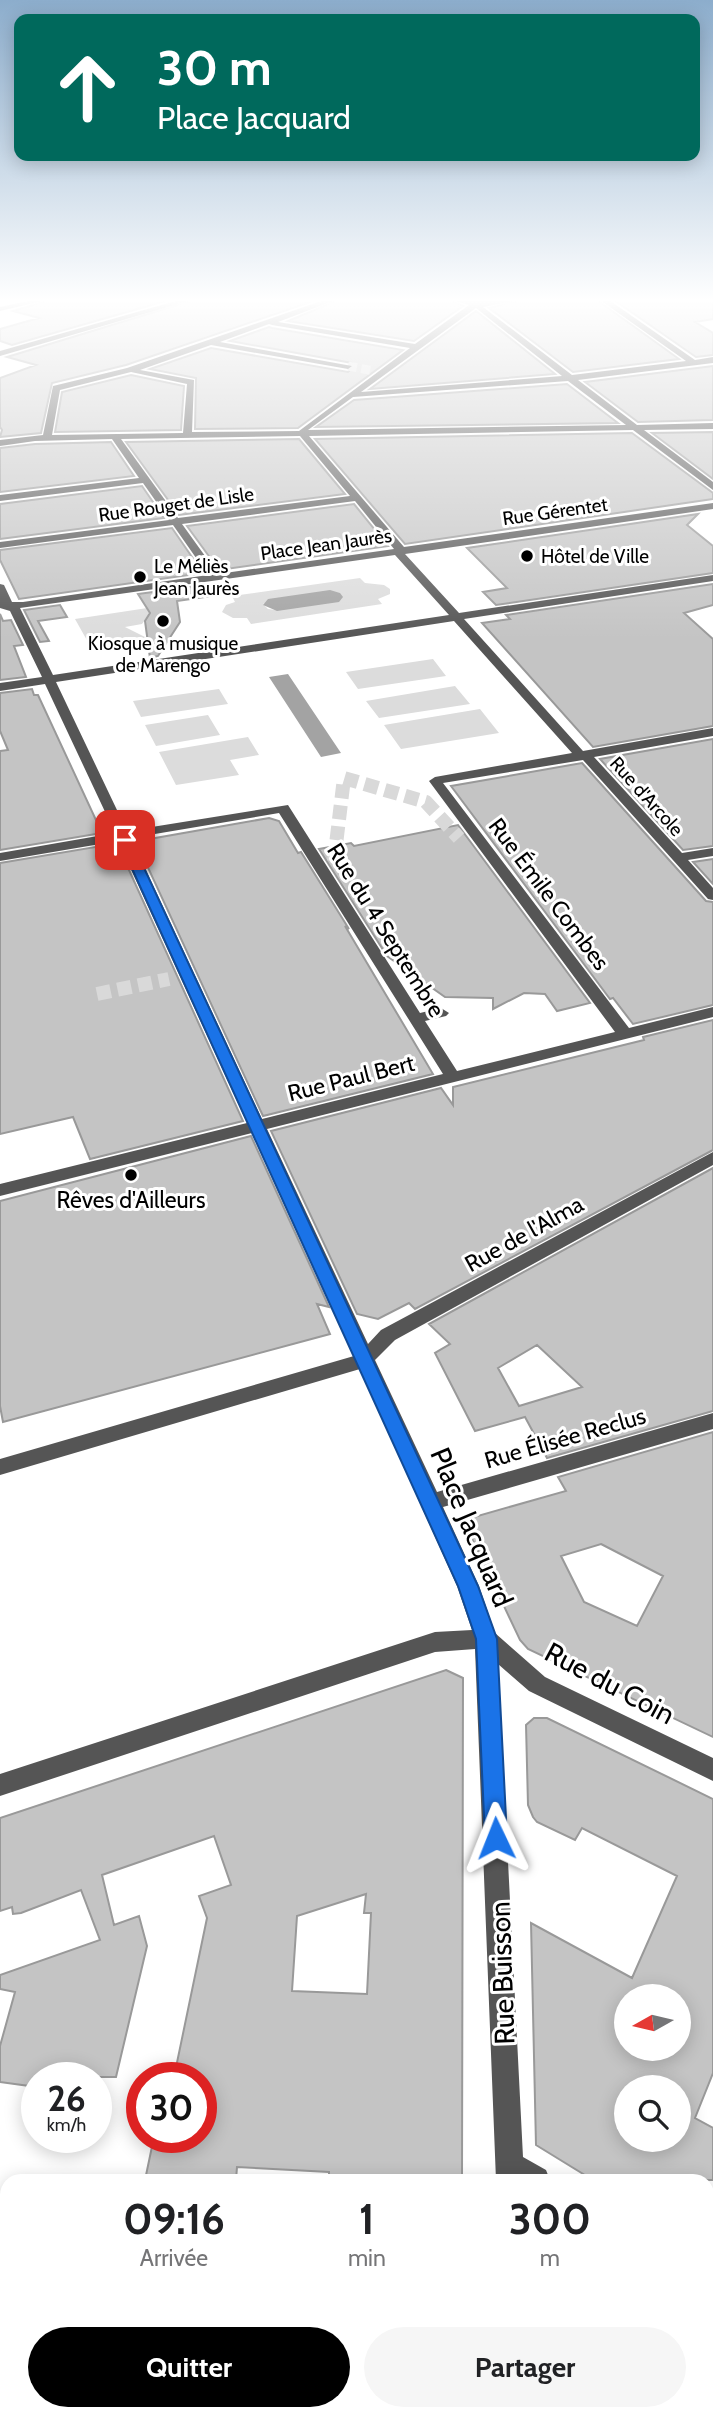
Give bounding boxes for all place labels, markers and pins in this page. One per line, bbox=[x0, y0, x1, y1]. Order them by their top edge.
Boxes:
place label: Hôtel de Ville bbox=[541, 545, 649, 568]
marker: Hôtel de Ville bbox=[519, 548, 535, 564]
place label: Le Méliès Jean Jaurès bbox=[153, 555, 240, 600]
marker: Le Méliès Jean Jaurès bbox=[132, 569, 148, 585]
marker: Kiosque à musique de Marengo bbox=[155, 613, 171, 629]
place label: Kiosque à musique de Marengo bbox=[88, 632, 238, 677]
pin bbox=[95, 810, 155, 870]
marker: Rêves d'Ailleurs bbox=[123, 1167, 139, 1183]
place label: Rêves d'Ailleurs bbox=[57, 1186, 205, 1214]

